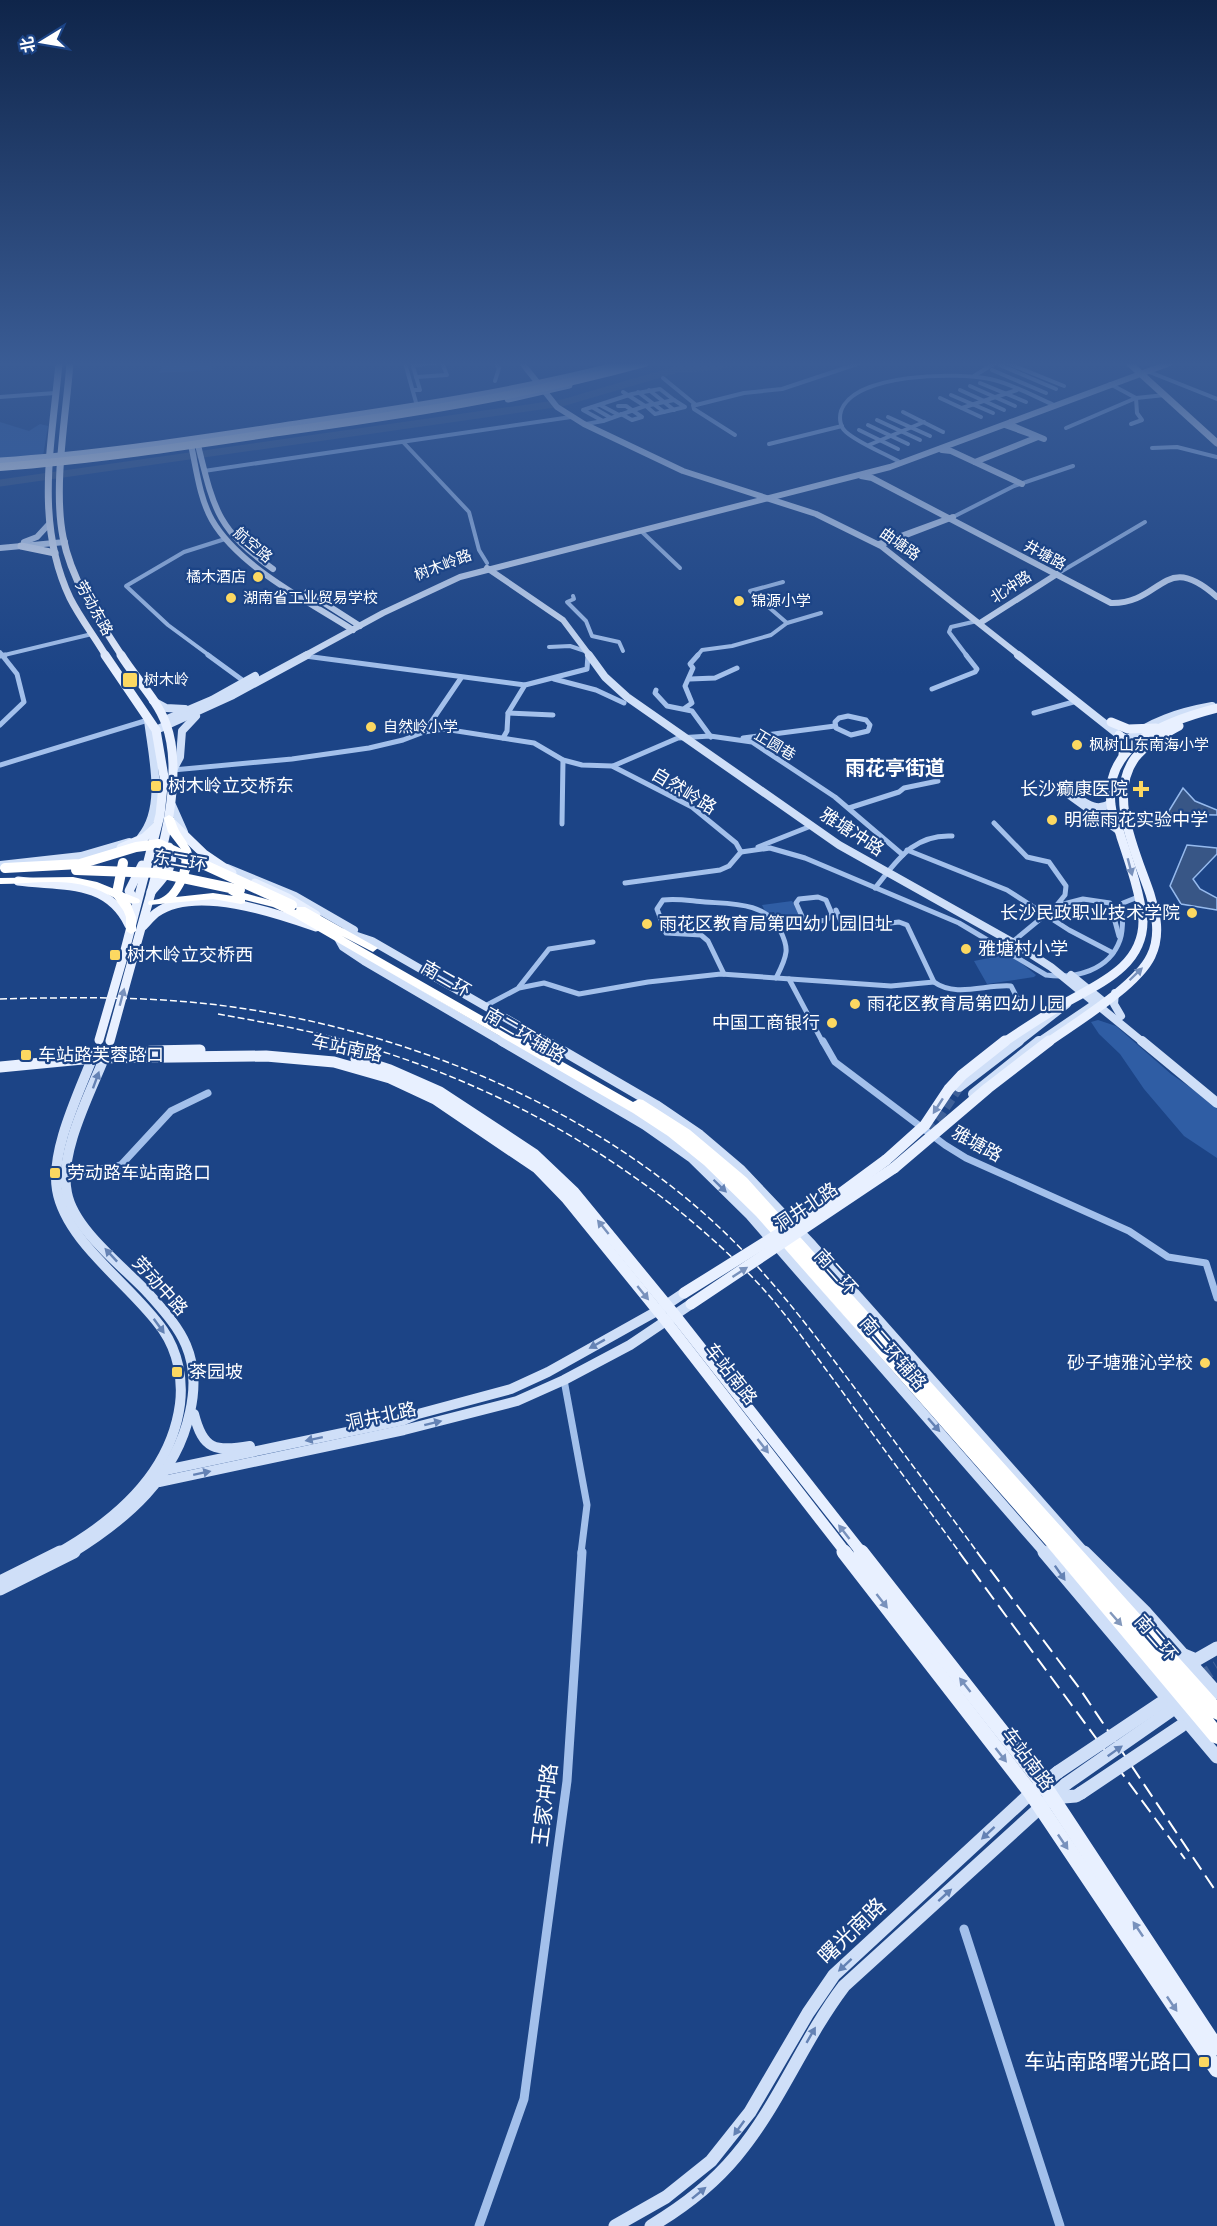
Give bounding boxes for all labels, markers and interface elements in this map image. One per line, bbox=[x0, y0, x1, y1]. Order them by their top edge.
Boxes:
north arrow bbox=[12, 12, 72, 72]
text: 北 bbox=[18, 35, 38, 54]
street label: 航空路 bbox=[231, 524, 275, 566]
street label: 曲塘路 bbox=[877, 524, 924, 563]
street label: 井塘路 bbox=[1021, 536, 1069, 573]
street label: 树木岭路 bbox=[412, 546, 474, 583]
street label: 北冲路 bbox=[987, 567, 1034, 606]
place label: 橘木酒店 bbox=[186, 569, 246, 585]
marker: 橘木酒店 bbox=[251, 570, 265, 584]
street label: 劳动东路 bbox=[72, 578, 116, 638]
place label: 湖南省工业贸易学校 bbox=[243, 589, 378, 606]
marker: 湖南省工业贸易学校 bbox=[224, 591, 238, 605]
place label: 锦源小学 bbox=[751, 593, 811, 609]
marker: 锦源小学 bbox=[732, 594, 746, 608]
marker: 树木岭 bbox=[121, 671, 139, 689]
place label: 树木岭 bbox=[144, 671, 189, 688]
place label: 自然岭小学 bbox=[383, 718, 458, 735]
marker: 自然岭小学 bbox=[364, 720, 378, 734]
street label: 正圆巷 bbox=[752, 727, 798, 763]
place label: 枫树山东南海小学 bbox=[1089, 736, 1209, 753]
marker: 枫树山东南海小学 bbox=[1070, 738, 1084, 752]
district label: 雨花亭街道 bbox=[845, 757, 945, 779]
street label: 自然岭路 bbox=[648, 764, 720, 818]
place label: 树木岭立交桥东 bbox=[168, 776, 294, 796]
marker: 树木岭立交桥东 bbox=[149, 779, 163, 793]
place label: 长沙癫康医院 bbox=[1020, 779, 1128, 799]
marker: 长沙癫康医院 bbox=[1132, 780, 1150, 798]
street label: 雅塘冲路 bbox=[816, 804, 888, 860]
place label: 明德雨花实验中学 bbox=[1064, 810, 1208, 830]
marker: 明德雨花实验中学 bbox=[1045, 813, 1059, 827]
street label: 东二环 bbox=[152, 846, 208, 876]
one-way arrow bbox=[1125, 858, 1135, 876]
place label: 长沙民政职业技术学院 bbox=[1000, 903, 1180, 923]
marker: 长沙民政职业技术学院 bbox=[1185, 906, 1199, 920]
place label: 雨花区教育局第四幼儿园旧址 bbox=[659, 914, 893, 934]
marker: 雨花区教育局第四幼儿园旧址 bbox=[640, 917, 654, 931]
place label: 雅塘村小学 bbox=[978, 939, 1068, 959]
marker: 雅塘村小学 bbox=[959, 942, 973, 956]
place label: 树木岭立交桥西 bbox=[127, 945, 253, 965]
marker: 树木岭立交桥西 bbox=[108, 948, 122, 962]
street label: 南二环 bbox=[418, 957, 474, 1001]
one-way arrow bbox=[1129, 967, 1144, 981]
one-way arrow bbox=[118, 988, 127, 1006]
place label: 雨花区教育局第四幼儿园 bbox=[867, 994, 1065, 1014]
marker: 雨花区教育局第四幼儿园 bbox=[848, 997, 862, 1011]
street label: 南二环辅路 bbox=[481, 1004, 569, 1066]
place label: 中国工商银行 bbox=[712, 1013, 820, 1033]
marker: 中国工商银行 bbox=[825, 1016, 839, 1030]
street label: 车站南路 bbox=[310, 1031, 384, 1065]
place label: 车站路芙蓉路口 bbox=[38, 1045, 164, 1065]
marker: 车站路芙蓉路口 bbox=[19, 1048, 33, 1062]
one-way arrow bbox=[91, 1071, 101, 1089]
one-way arrow bbox=[932, 1098, 943, 1114]
street label: 雅塘路 bbox=[949, 1122, 1005, 1166]
place label: 劳动路车站南路口 bbox=[67, 1163, 211, 1183]
marker: 劳动路车站南路口 bbox=[48, 1166, 62, 1180]
one-way arrow bbox=[712, 1178, 726, 1192]
street label: 洞井北路 bbox=[771, 1179, 841, 1235]
one-way arrow bbox=[597, 1220, 610, 1235]
street label: 南二环 bbox=[811, 1245, 861, 1299]
one-way arrow bbox=[104, 1248, 118, 1262]
street label: 劳动中路 bbox=[128, 1253, 192, 1319]
one-way arrow bbox=[732, 1267, 748, 1278]
one-way arrow bbox=[636, 1285, 649, 1301]
street label: 南二环辅路 bbox=[856, 1312, 930, 1394]
one-way arrow bbox=[153, 1319, 165, 1334]
one-way arrow bbox=[588, 1339, 605, 1349]
street label: 车站南路 bbox=[701, 1339, 761, 1409]
place label: 砂子塘雅沁学校 bbox=[1067, 1353, 1193, 1373]
marker: 砂子塘雅沁学校 bbox=[1198, 1356, 1212, 1370]
place label: 茶园坡 bbox=[189, 1362, 243, 1382]
marker: 茶园坡 bbox=[170, 1365, 184, 1379]
street label: 洞井北路 bbox=[344, 1399, 418, 1433]
one-way arrow bbox=[424, 1417, 443, 1427]
one-way arrow bbox=[927, 1417, 940, 1432]
one-way arrow bbox=[305, 1435, 324, 1444]
one-way arrow bbox=[756, 1439, 768, 1454]
one-way arrow bbox=[192, 1468, 211, 1477]
one-way arrow bbox=[839, 1524, 851, 1539]
one-way arrow bbox=[1054, 1565, 1065, 1581]
one-way arrow bbox=[875, 1593, 887, 1608]
one-way arrow bbox=[1109, 1611, 1122, 1627]
street label: 南二环 bbox=[1131, 1611, 1181, 1665]
one-way arrow bbox=[958, 1677, 971, 1693]
street label: 车站南路 bbox=[998, 1724, 1058, 1794]
one-way arrow bbox=[1106, 1745, 1122, 1757]
one-way arrow bbox=[995, 1747, 1008, 1763]
street label: 王家冲路 bbox=[529, 1762, 561, 1848]
one-way arrow bbox=[980, 1826, 995, 1840]
one-way arrow bbox=[1057, 1833, 1069, 1849]
one-way arrow bbox=[937, 1889, 952, 1902]
street label: 曙光南路 bbox=[814, 1894, 890, 1968]
one-way arrow bbox=[1133, 1921, 1144, 1937]
one-way arrow bbox=[838, 1958, 852, 1972]
one-way arrow bbox=[1166, 1995, 1178, 2011]
one-way arrow bbox=[806, 2026, 816, 2043]
place label: 车站南路曙光路口 bbox=[1024, 2051, 1192, 2073]
marker: 车站南路曙光路口 bbox=[1197, 2055, 1211, 2069]
one-way arrow bbox=[733, 2120, 745, 2136]
one-way arrow bbox=[691, 2187, 706, 2200]

